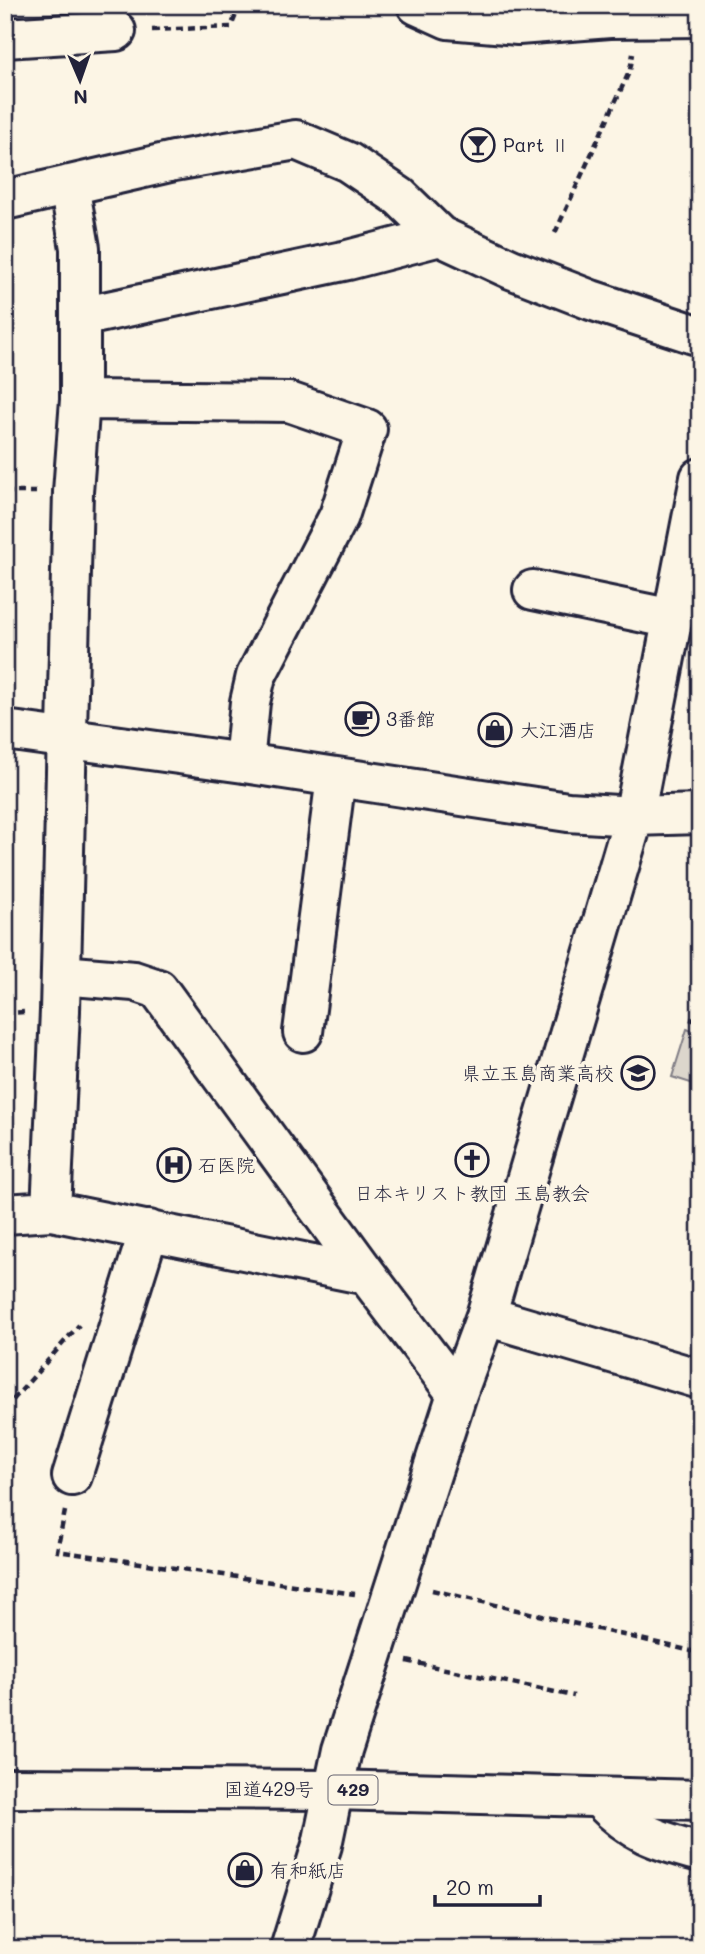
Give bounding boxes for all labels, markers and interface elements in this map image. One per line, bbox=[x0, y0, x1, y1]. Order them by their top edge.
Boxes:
north arrow bbox=[46, 46, 116, 116]
text: N bbox=[73, 85, 88, 110]
bar icon: Part Ⅱ bbox=[459, 126, 497, 164]
place label: Part Ⅱ bbox=[503, 132, 569, 157]
cafe icon: 3番館 bbox=[343, 700, 381, 738]
place label: 3番館 bbox=[386, 706, 435, 731]
shop icon: 大江酒店 bbox=[476, 711, 514, 749]
place label: 大江酒店 bbox=[520, 717, 596, 742]
school or university icon: 県立玉島商業高校 bbox=[619, 1054, 657, 1092]
place label: 県立玉島商業高校 bbox=[462, 1060, 614, 1085]
church icon: 日本キリスト教団 玉島教会 bbox=[453, 1141, 491, 1179]
hospital icon: 石医院 bbox=[155, 1146, 193, 1184]
place label: 石医院 bbox=[198, 1152, 255, 1177]
place label: 日本キリスト教団 玉島教会 bbox=[354, 1180, 590, 1205]
street label: 国道429号 bbox=[224, 1776, 314, 1801]
road number: 429 bbox=[328, 1776, 378, 1804]
shop icon: 有和紙店 bbox=[226, 1851, 264, 1889]
place label: 有和紙店 bbox=[270, 1857, 346, 1882]
scale bar bbox=[435, 1863, 540, 1907]
text: 20 m bbox=[446, 1873, 494, 1900]

